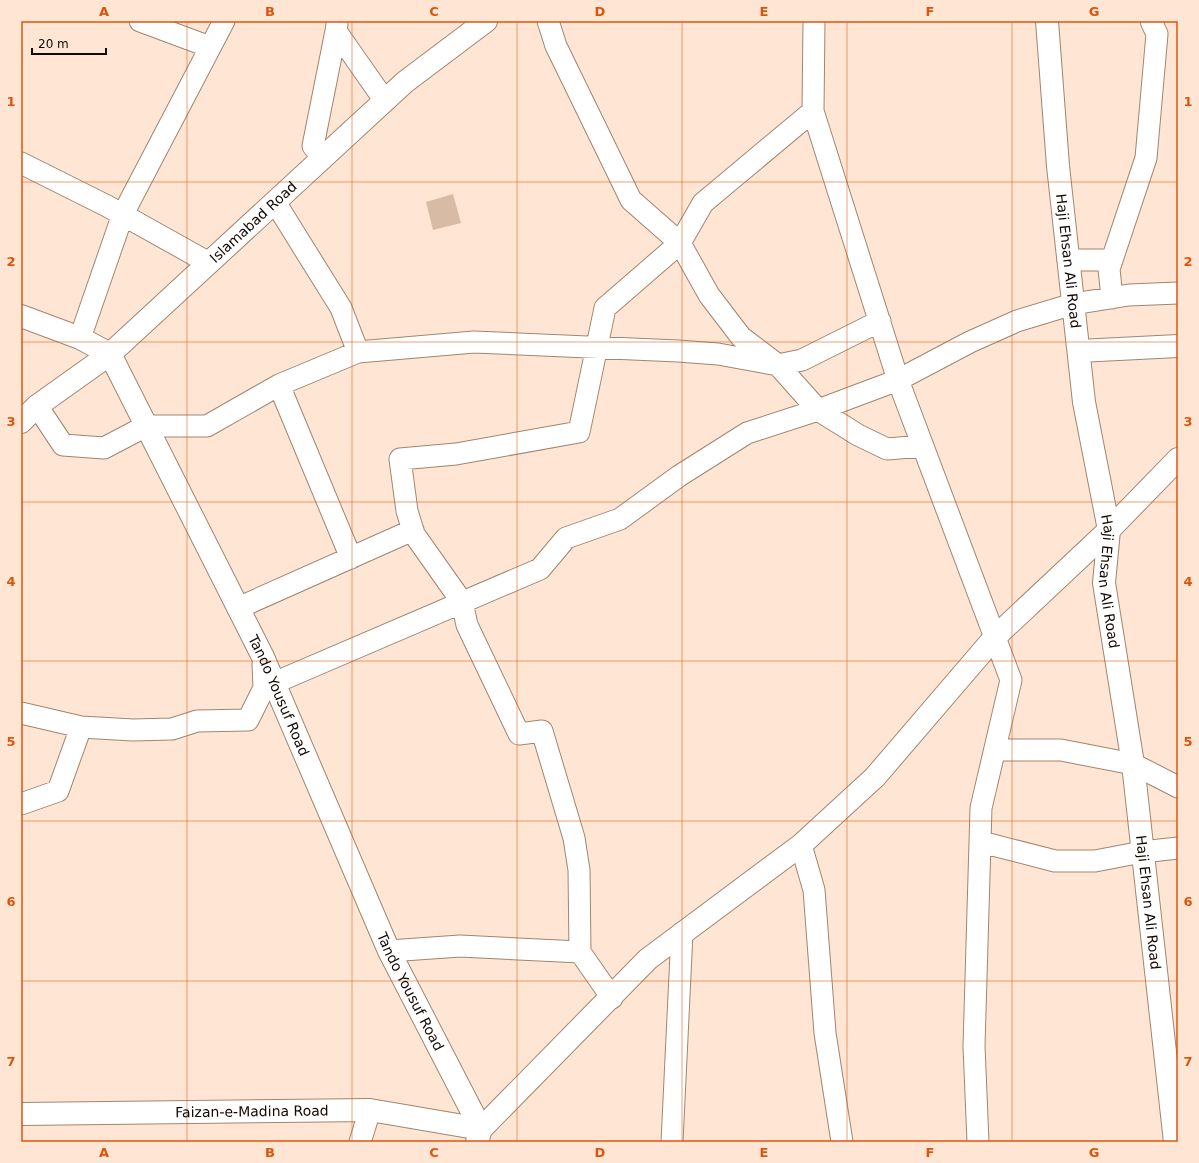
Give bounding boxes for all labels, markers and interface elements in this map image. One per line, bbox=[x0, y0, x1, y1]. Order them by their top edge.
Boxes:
text: A bbox=[99, 4, 109, 19]
text: B bbox=[265, 4, 275, 19]
text: C bbox=[429, 4, 439, 19]
text: D bbox=[595, 4, 606, 19]
text: E bbox=[760, 4, 768, 19]
text: F bbox=[926, 4, 934, 19]
text: G bbox=[1089, 4, 1099, 19]
scale bar bbox=[32, 30, 106, 56]
text: 20 m bbox=[38, 37, 69, 51]
text: 1 bbox=[6, 94, 16, 109]
text: 1 bbox=[1183, 94, 1193, 109]
street label: Islamabad Road bbox=[207, 178, 300, 266]
street label: Haji Ehsan Ali Road bbox=[1053, 193, 1084, 329]
text: 2 bbox=[6, 254, 16, 269]
text: 2 bbox=[1183, 254, 1193, 269]
text: 3 bbox=[6, 414, 16, 429]
text: 3 bbox=[1183, 414, 1193, 429]
street label: Haji Ehsan Ali Road bbox=[1095, 513, 1122, 650]
text: 4 bbox=[6, 574, 16, 589]
text: 4 bbox=[1183, 574, 1193, 589]
street label: Tando Yousuf Road bbox=[245, 631, 312, 758]
text: 5 bbox=[6, 734, 16, 749]
text: 5 bbox=[1183, 734, 1193, 749]
street label: Haji Ehsan Ali Road bbox=[1133, 834, 1164, 970]
text: 6 bbox=[6, 894, 16, 909]
text: 6 bbox=[1183, 894, 1193, 909]
street label: Tando Yousuf Road bbox=[374, 929, 447, 1053]
text: 7 bbox=[6, 1054, 16, 1069]
text: 7 bbox=[1183, 1054, 1193, 1069]
street label: Faizan-e-Madina Road bbox=[175, 1102, 329, 1120]
text: A bbox=[99, 1145, 109, 1160]
text: B bbox=[265, 1145, 275, 1160]
text: C bbox=[429, 1145, 439, 1160]
text: D bbox=[595, 1145, 606, 1160]
text: E bbox=[760, 1145, 768, 1160]
text: F bbox=[926, 1145, 934, 1160]
text: G bbox=[1089, 1145, 1099, 1160]

